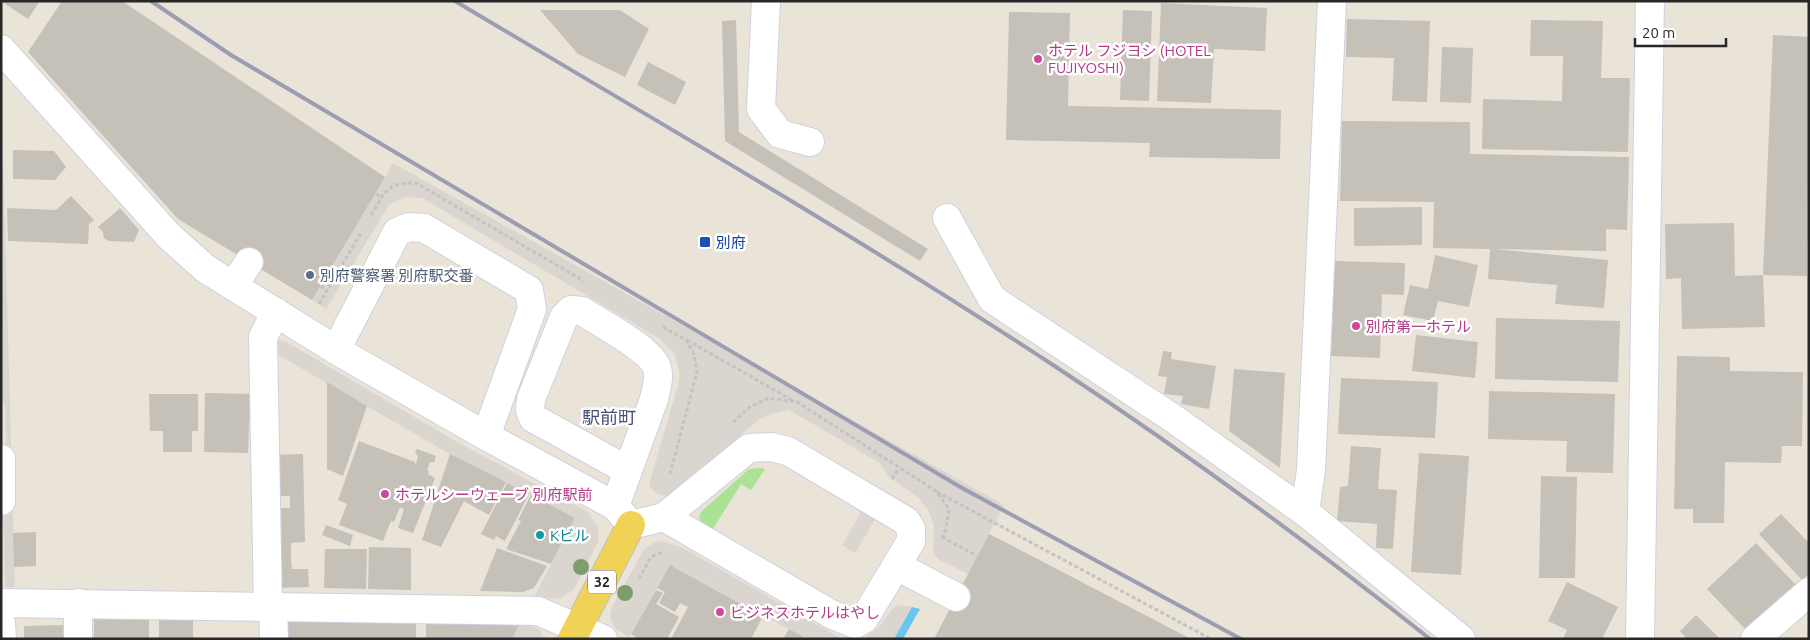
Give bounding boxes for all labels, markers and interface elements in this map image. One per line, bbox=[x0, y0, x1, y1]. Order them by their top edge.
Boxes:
scale bar bbox=[1635, 15, 1726, 47]
text: 20 m bbox=[1642, 24, 1675, 41]
place label: ホテル フジヨシ (HOTEL FUJIYOSHI) bbox=[1048, 42, 1211, 76]
marker: ホテル フジヨシ (HOTEL FUJIYOSHI) bbox=[1032, 53, 1044, 65]
place label: 別府 bbox=[716, 234, 746, 251]
marker: 別府 bbox=[698, 235, 712, 249]
place label: 別府警察署 別府駅交番 bbox=[320, 267, 473, 284]
marker: 別府警察署 別府駅交番 bbox=[304, 269, 316, 281]
place label: 別府第一ホテル bbox=[1366, 318, 1471, 335]
marker: 別府第一ホテル bbox=[1350, 320, 1362, 332]
district label: 駅前町 bbox=[582, 407, 636, 427]
place label: ホテルシーウェーブ 別府駅前 bbox=[395, 486, 593, 503]
marker: ホテルシーウェーブ 別府駅前 bbox=[379, 488, 391, 500]
place label: Kビル bbox=[550, 527, 589, 544]
marker: Kビル bbox=[534, 529, 546, 541]
road number: 32 bbox=[588, 570, 616, 594]
place label: ビジネスホテルはやし bbox=[730, 604, 880, 621]
marker: ビジネスホテルはやし bbox=[714, 606, 726, 618]

